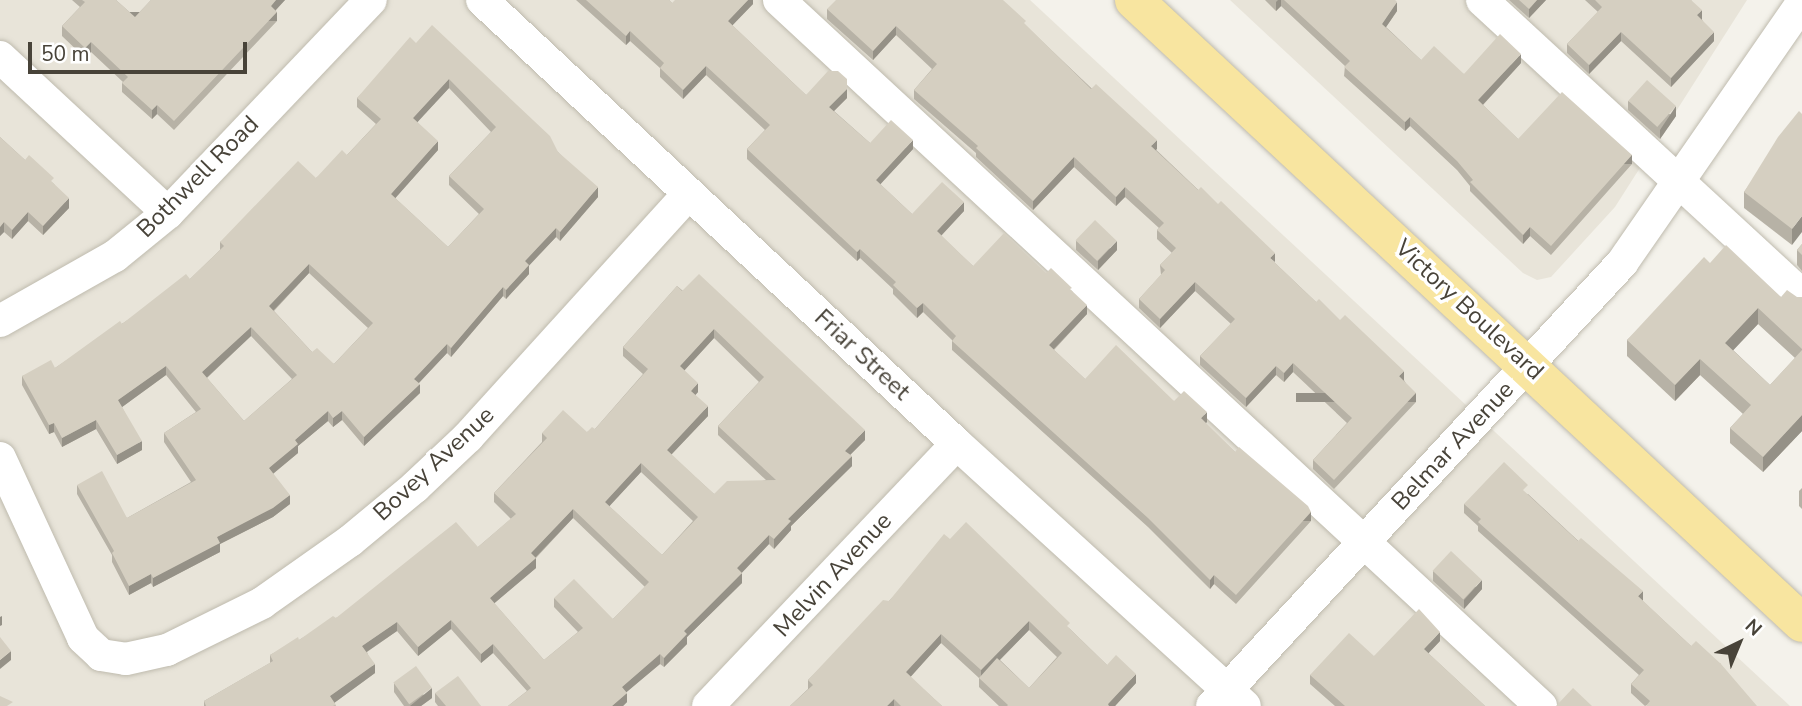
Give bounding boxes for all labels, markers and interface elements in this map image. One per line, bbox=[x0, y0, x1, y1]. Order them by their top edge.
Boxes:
scale bar bbox=[32, 28, 250, 72]
text: 50 m bbox=[41, 40, 90, 68]
street label: Bothwell Road bbox=[131, 110, 265, 244]
street label: Victory Boulevard bbox=[1389, 234, 1549, 386]
street label: Friar Street bbox=[808, 304, 916, 406]
street label: Belmar Avenue bbox=[1386, 376, 1520, 516]
street label: Bovey Avenue bbox=[368, 401, 500, 527]
street label: Melvin Avenue bbox=[768, 507, 898, 643]
north arrow bbox=[1704, 608, 1774, 678]
text: N bbox=[1739, 613, 1767, 642]

